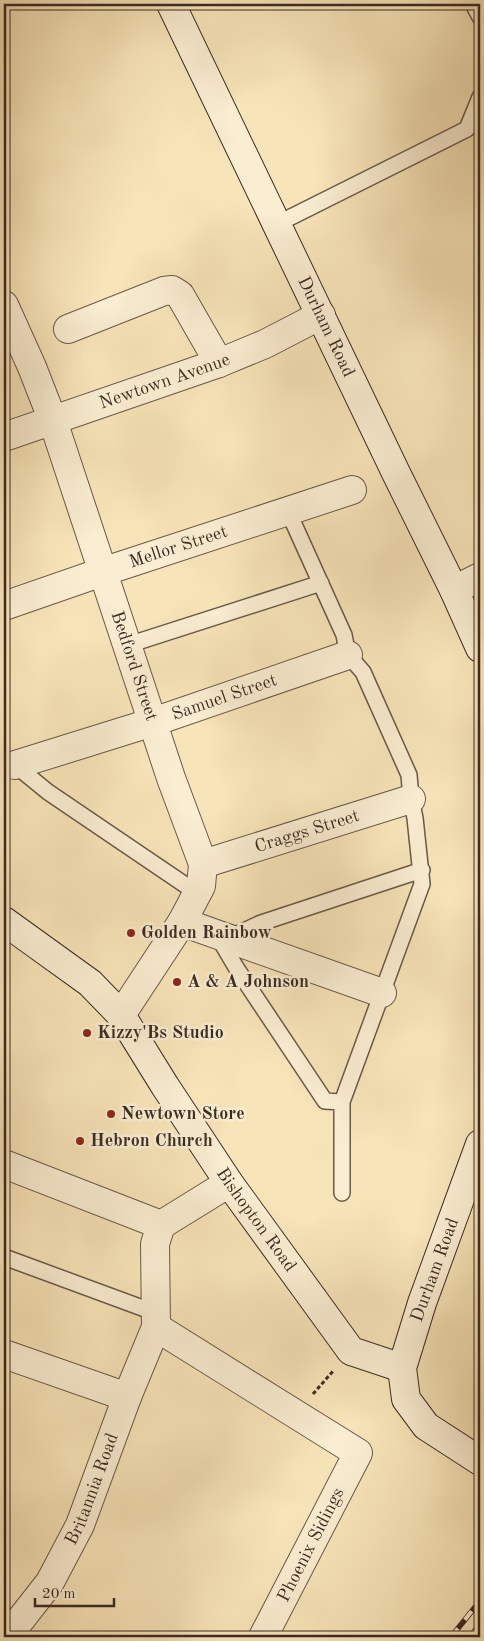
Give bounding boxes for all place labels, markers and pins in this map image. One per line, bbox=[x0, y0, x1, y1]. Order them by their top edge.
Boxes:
place label: Golden Rainbow bbox=[141, 924, 272, 942]
marker: Golden Rainbow bbox=[125, 927, 137, 939]
place label: A & A Johnson bbox=[187, 973, 309, 991]
marker: A & A Johnson bbox=[171, 976, 183, 988]
place label: Kizzy'Bs Studio bbox=[97, 1024, 224, 1042]
marker: Kizzy'Bs Studio bbox=[81, 1027, 93, 1039]
place label: Newtown Store bbox=[121, 1105, 245, 1123]
marker: Newtown Store bbox=[105, 1108, 117, 1120]
place label: Hebron Church bbox=[90, 1132, 213, 1150]
marker: Hebron Church bbox=[74, 1135, 86, 1147]

